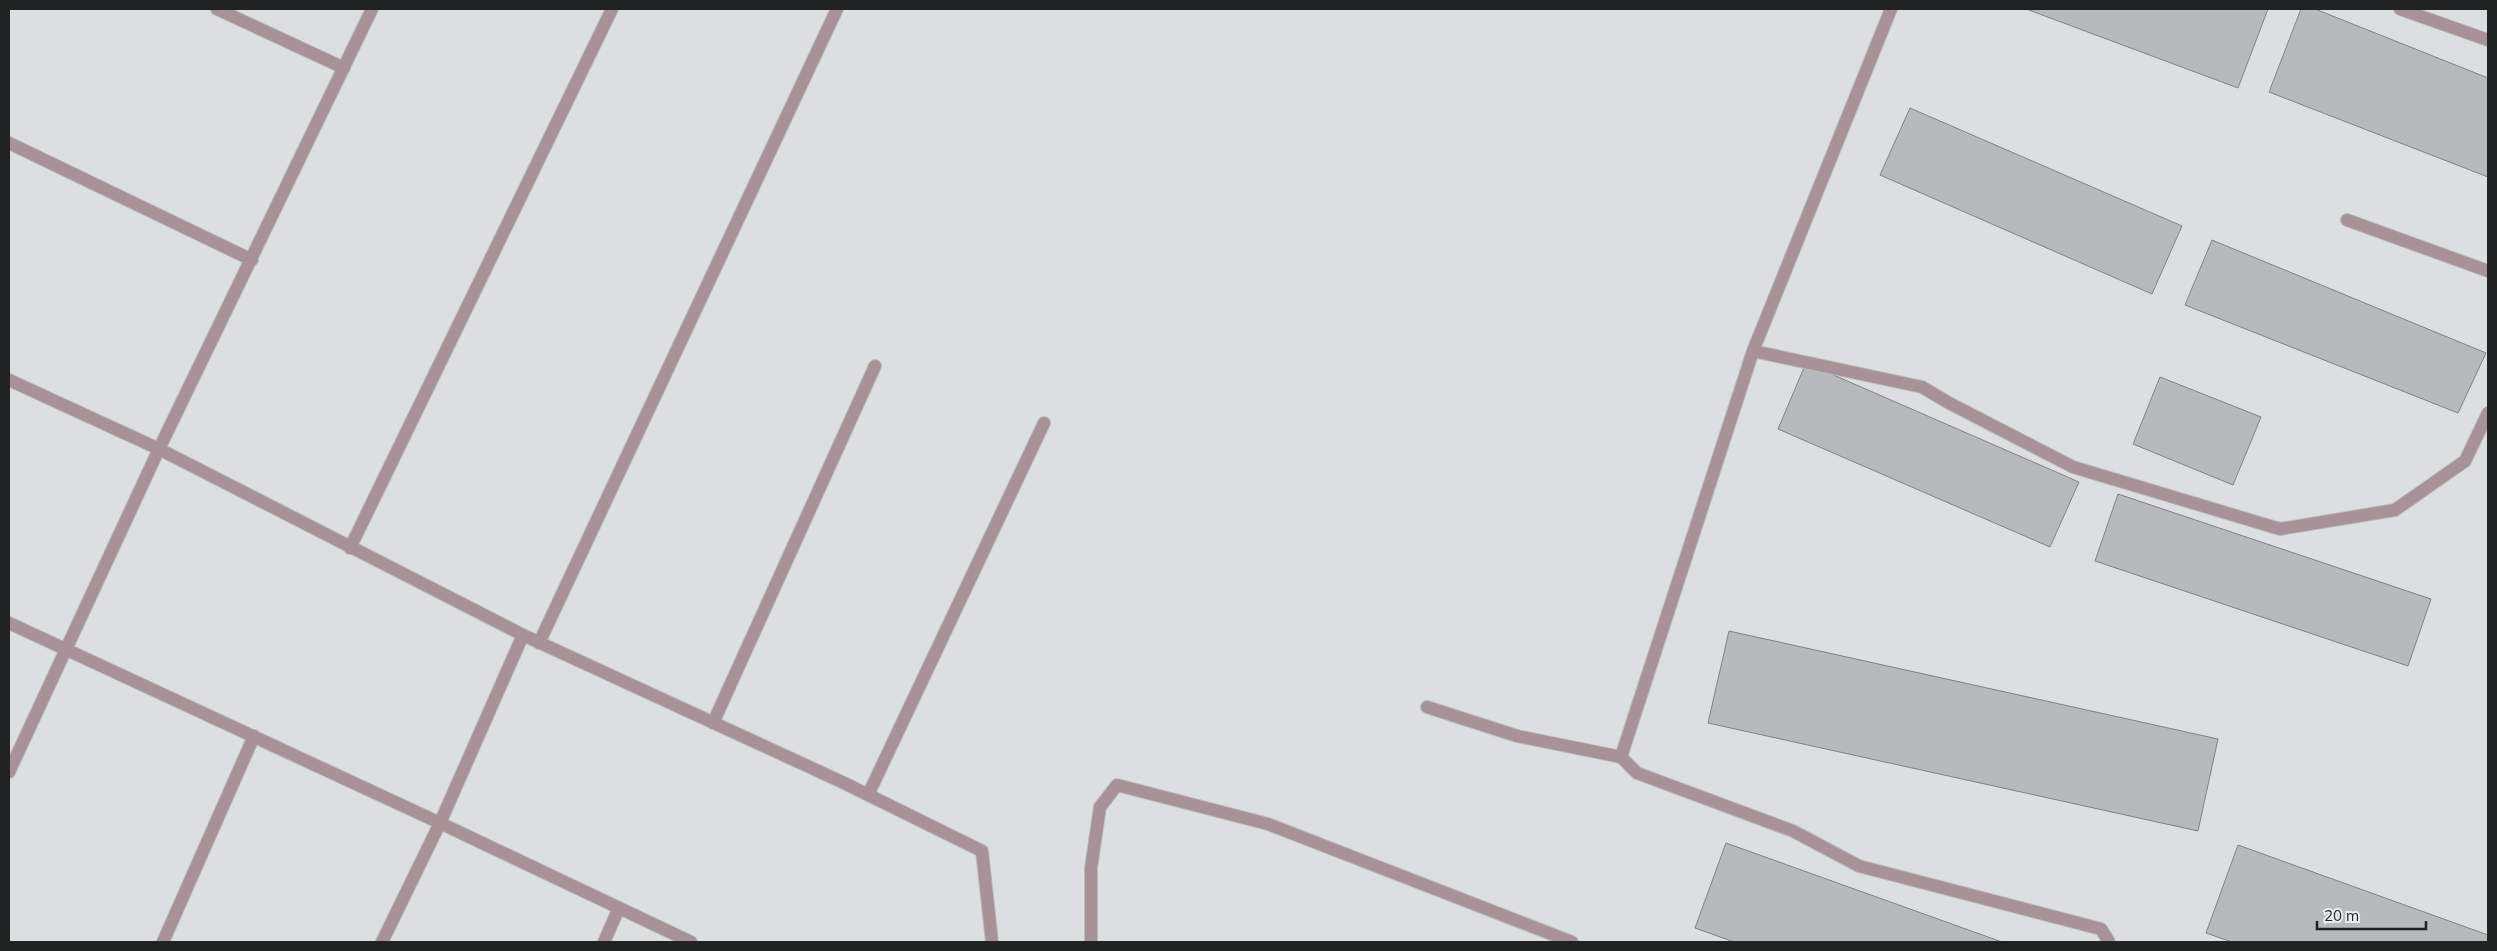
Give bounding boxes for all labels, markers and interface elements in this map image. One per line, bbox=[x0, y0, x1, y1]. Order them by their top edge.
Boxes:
scale bar bbox=[2317, 898, 2426, 930]
text: 20 m bbox=[2324, 906, 2359, 925]

